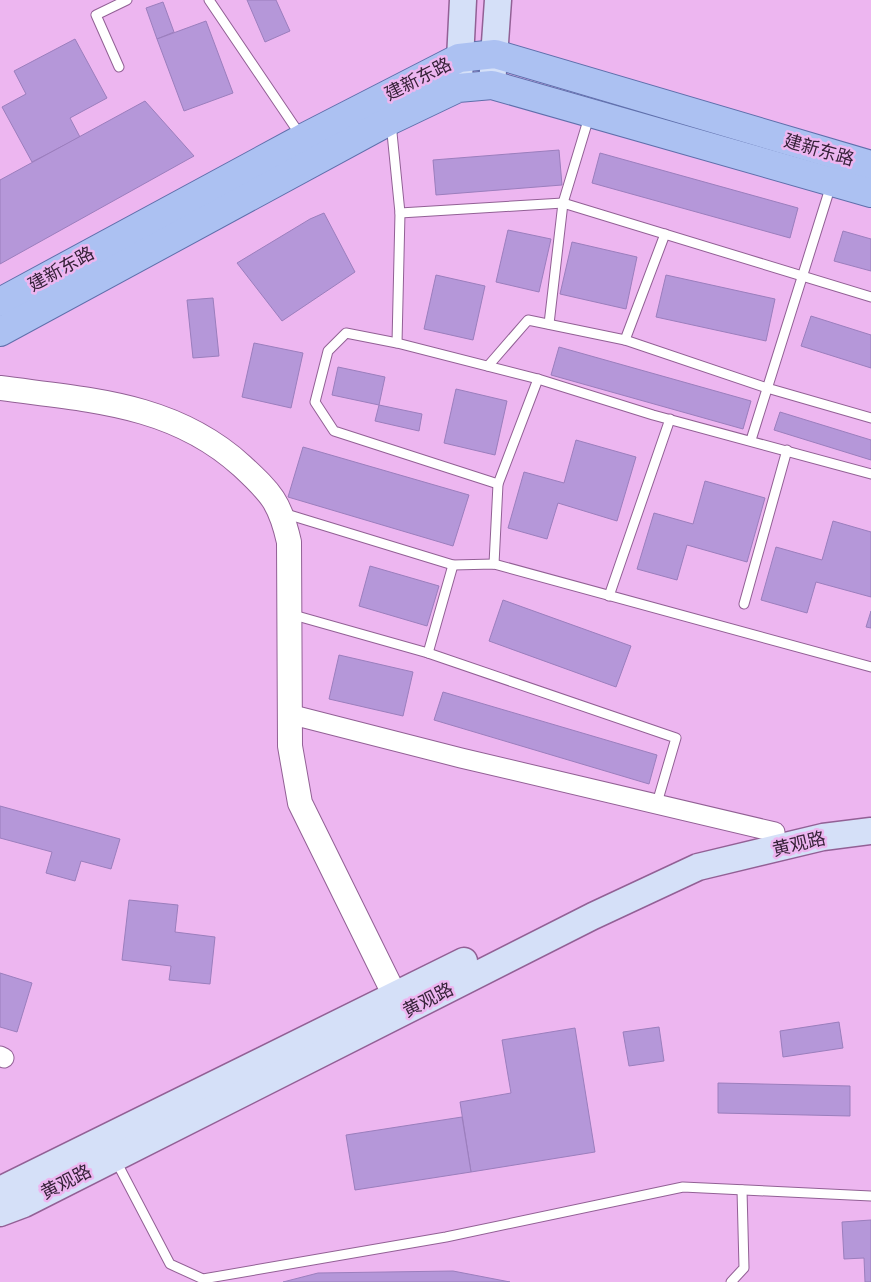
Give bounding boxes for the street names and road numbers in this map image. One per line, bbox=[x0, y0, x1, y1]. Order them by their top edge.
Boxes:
street label: 建新东路 bbox=[381, 53, 455, 105]
street label: 建新东路 bbox=[781, 130, 857, 170]
street label: 建新东路 bbox=[24, 242, 98, 296]
street label: 黄观路 bbox=[770, 827, 828, 861]
street label: 黄观路 bbox=[399, 978, 457, 1022]
street label: 黄观路 bbox=[37, 1160, 95, 1204]

